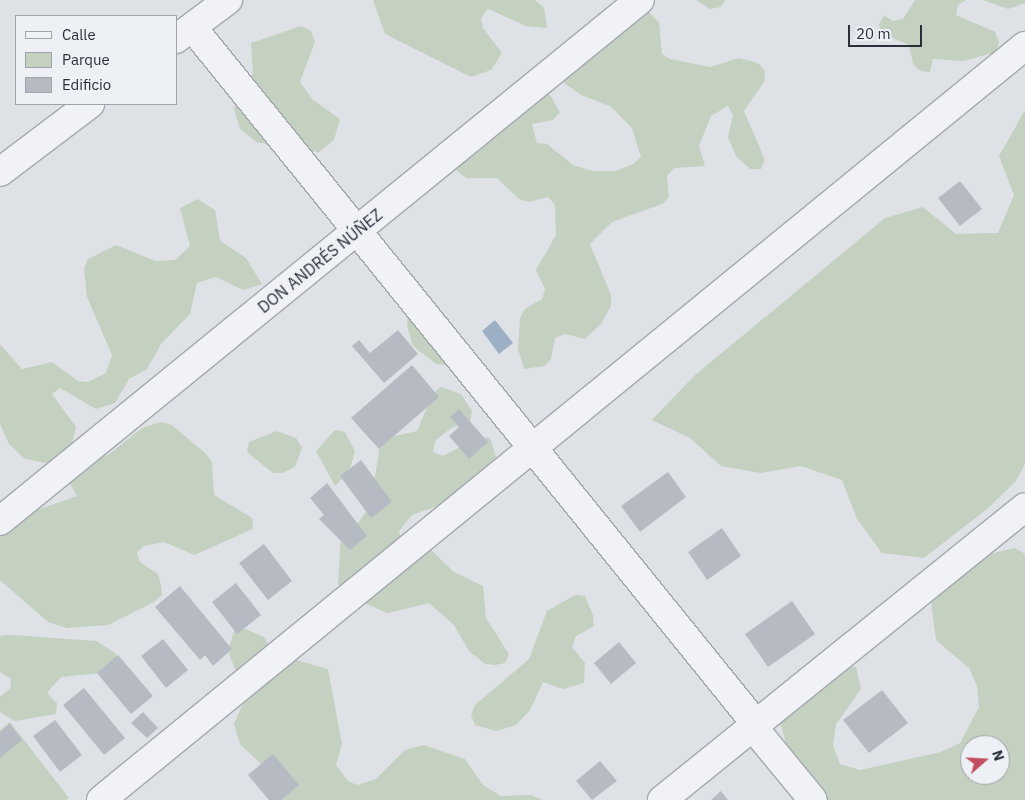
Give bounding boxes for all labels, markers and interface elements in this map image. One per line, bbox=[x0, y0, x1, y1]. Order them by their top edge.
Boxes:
legend bbox=[15, 15, 178, 105]
scale bar bbox=[850, 15, 924, 47]
text: 20 m bbox=[856, 24, 891, 43]
text: Calle bbox=[62, 25, 96, 44]
text: Parque bbox=[62, 50, 110, 69]
text: Edificio bbox=[62, 75, 111, 94]
street label: DON ANDRÉS NÚÑEZ bbox=[254, 205, 386, 317]
north arrow bbox=[960, 735, 1010, 785]
text: N bbox=[988, 748, 1008, 763]

